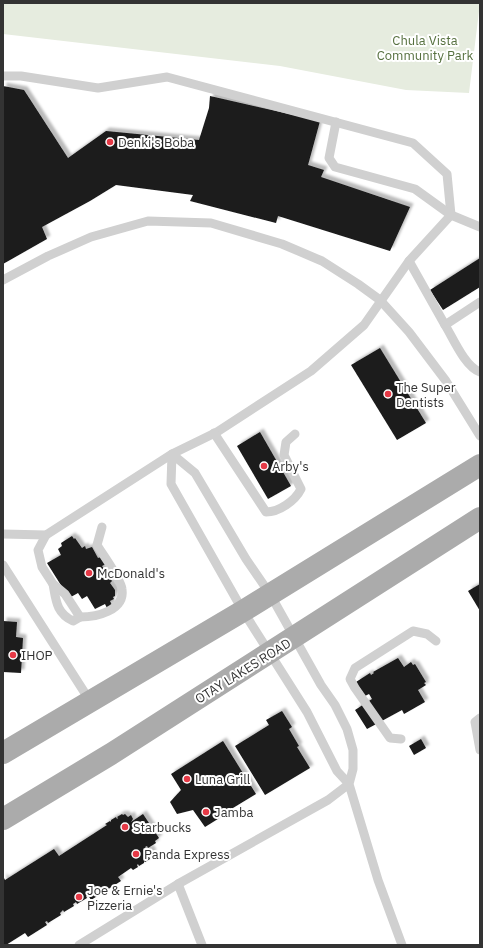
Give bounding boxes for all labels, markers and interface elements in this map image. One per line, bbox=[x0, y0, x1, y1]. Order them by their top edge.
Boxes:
park label: Chula Vista Community Park bbox=[377, 32, 473, 64]
place label: Denki's Boba bbox=[118, 134, 194, 151]
marker: Denki's Boba bbox=[105, 137, 115, 147]
place label: The Super Dentists bbox=[396, 379, 456, 411]
marker: The Super Dentists bbox=[383, 389, 393, 399]
place label: Arby's bbox=[272, 458, 309, 475]
marker: Arby's bbox=[259, 461, 269, 471]
place label: McDonald's bbox=[97, 565, 165, 582]
marker: McDonald's bbox=[84, 568, 94, 578]
street label: OTAY LAKES ROAD bbox=[192, 635, 294, 707]
place label: IHOP bbox=[21, 647, 53, 664]
marker: IHOP bbox=[8, 650, 18, 660]
place label: Luna Grill bbox=[195, 771, 251, 788]
marker: Luna Grill bbox=[182, 774, 192, 784]
place label: Jamba bbox=[214, 804, 253, 821]
marker: Jamba bbox=[201, 807, 211, 817]
place label: Starbucks bbox=[133, 819, 191, 836]
marker: Starbucks bbox=[120, 822, 130, 832]
place label: Panda Express bbox=[144, 846, 230, 863]
marker: Panda Express bbox=[131, 849, 141, 859]
place label: Joe & Ernie's Pizzeria bbox=[87, 882, 163, 914]
marker: Joe & Ernie's Pizzeria bbox=[74, 892, 84, 902]

